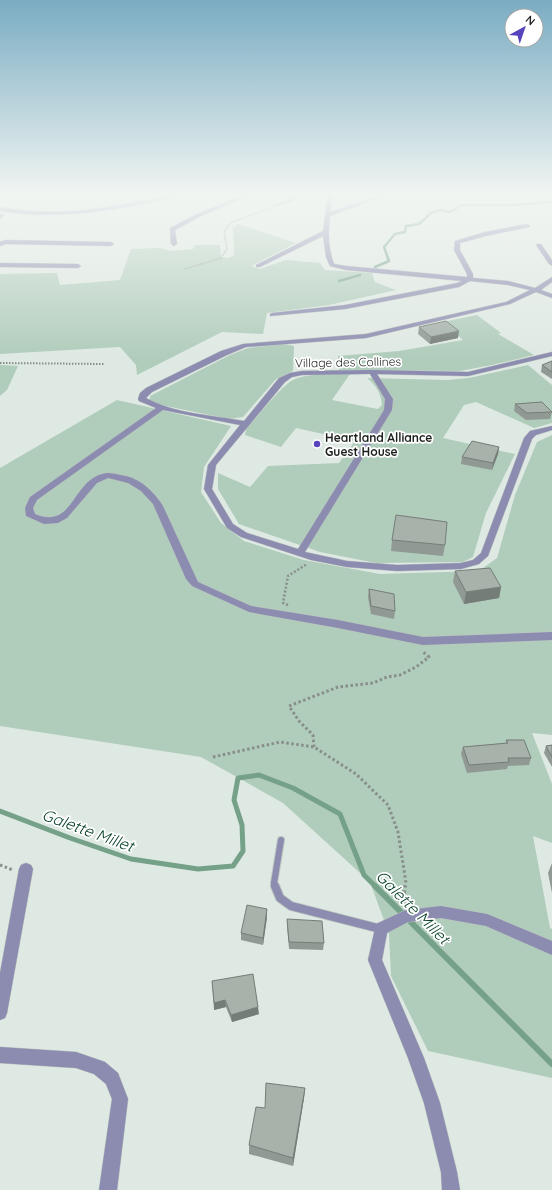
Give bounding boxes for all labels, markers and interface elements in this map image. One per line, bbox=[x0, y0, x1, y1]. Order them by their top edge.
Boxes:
north arrow bbox=[504, 8, 544, 48]
text: N bbox=[523, 12, 538, 28]
street label: Village des Collines bbox=[295, 354, 402, 370]
place label: Heartland Alliance Guest House bbox=[325, 430, 432, 459]
marker: Heartland Alliance Guest House bbox=[312, 439, 322, 449]
water label: Galette Millet bbox=[39, 804, 138, 856]
water label: Galette Millet bbox=[372, 866, 455, 949]

